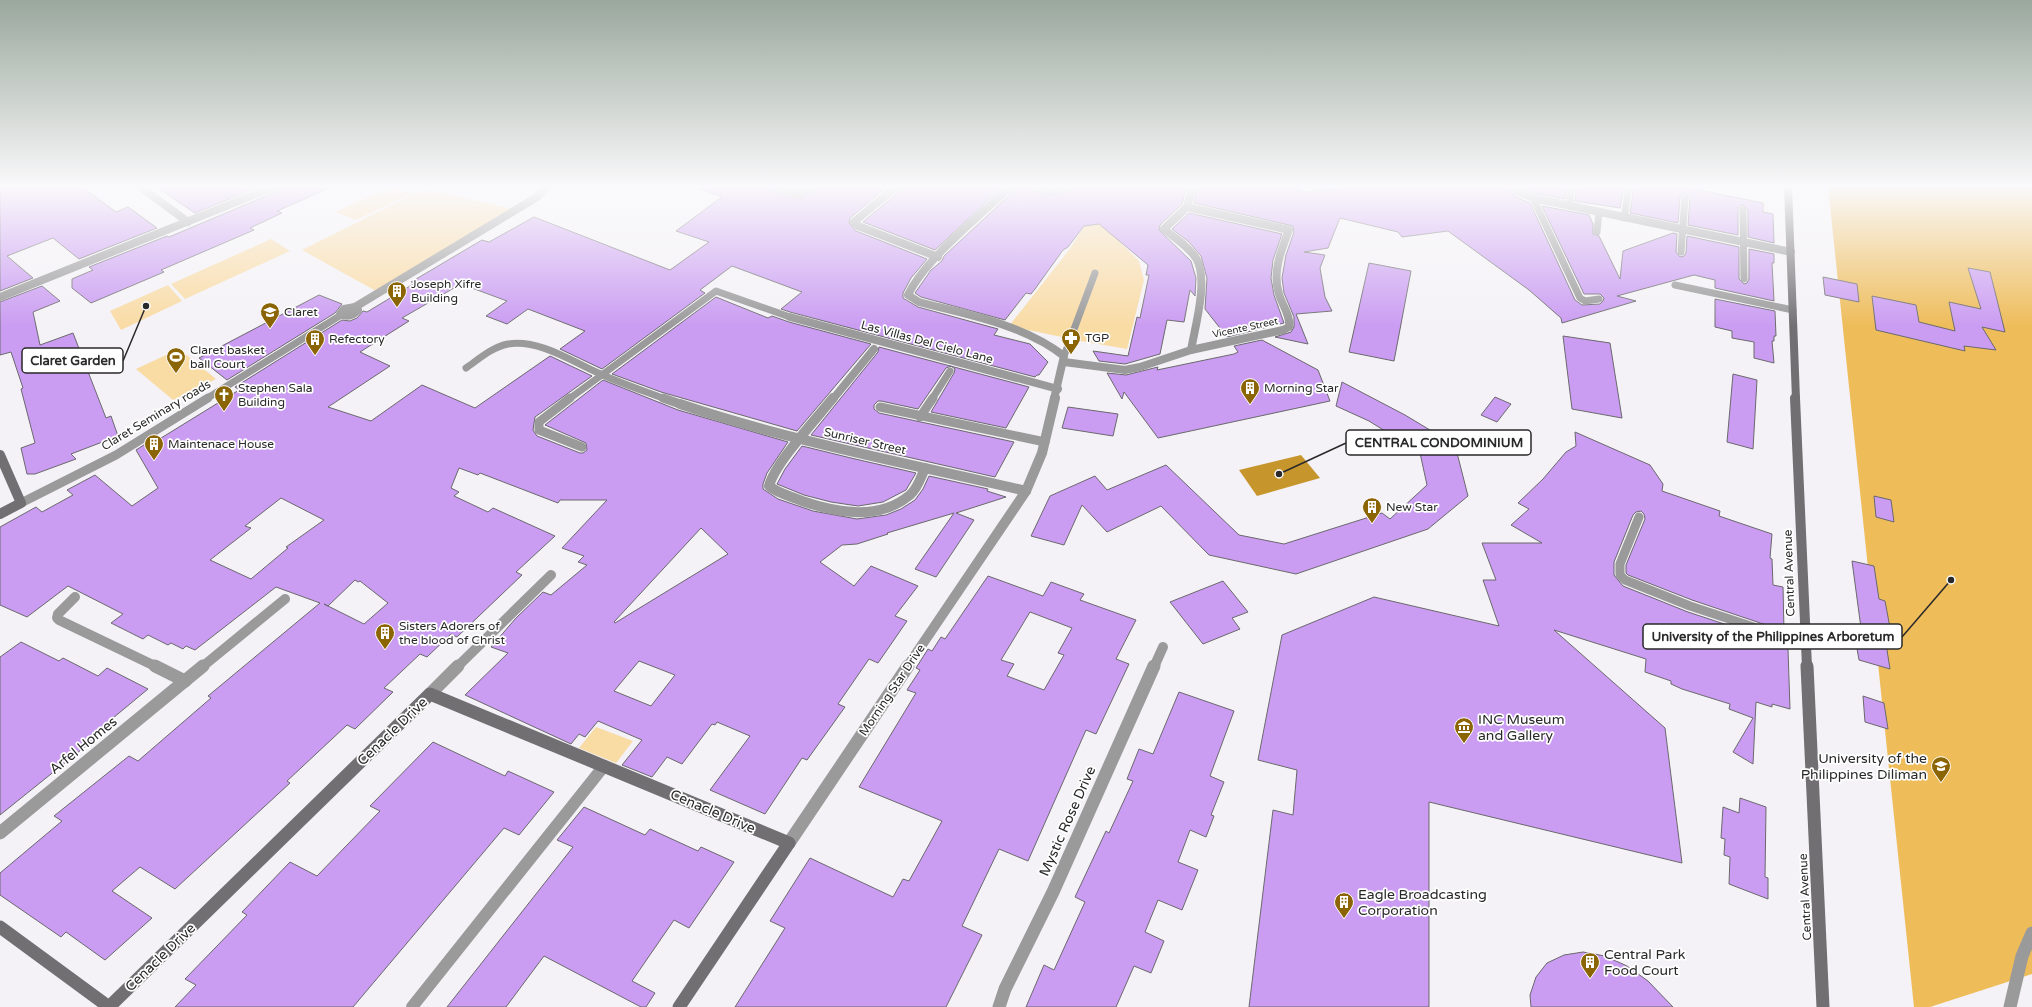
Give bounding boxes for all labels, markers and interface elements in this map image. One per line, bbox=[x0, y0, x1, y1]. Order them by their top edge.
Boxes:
place label: Joseph Xifre Building bbox=[411, 277, 481, 305]
building icon: Joseph Xifre Building bbox=[386, 280, 408, 308]
school or university icon: Claret bbox=[259, 301, 281, 329]
place label: Claret bbox=[284, 305, 318, 319]
street label: Vicente Street bbox=[1211, 315, 1279, 341]
street label: Las Villas Del Cielo Lane bbox=[859, 318, 995, 366]
pharmacy icon: TGP bbox=[1060, 327, 1082, 355]
building icon: Refectory bbox=[304, 328, 326, 356]
place label: TGP bbox=[1085, 331, 1109, 345]
place label: Refectory bbox=[329, 332, 385, 346]
place label: Claret basket ball Court bbox=[190, 343, 265, 371]
sports icon: Claret basket ball Court bbox=[165, 346, 187, 374]
callout: Claret Garden bbox=[22, 348, 123, 373]
text: Claret Garden bbox=[30, 353, 116, 369]
street label: Claret Seminary roads bbox=[99, 377, 213, 453]
building icon: Morning Star bbox=[1239, 377, 1261, 405]
place label: Stephen Sala Building bbox=[238, 381, 312, 409]
place label: Morning Star bbox=[1264, 381, 1339, 395]
church icon: Stephen Sala Building bbox=[213, 384, 235, 412]
street label: Sunriser Street bbox=[822, 425, 908, 457]
callout: CENTRAL CONDOMINIUM bbox=[1346, 430, 1531, 455]
building icon: Maintenace House bbox=[143, 433, 165, 461]
text: CENTRAL CONDOMINIUM bbox=[1355, 435, 1523, 451]
place label: Maintenace House bbox=[168, 437, 274, 451]
building icon: New Star bbox=[1361, 496, 1383, 524]
place label: New Star bbox=[1386, 500, 1438, 514]
street label: Central Avenue bbox=[1780, 529, 1798, 617]
place label: Sisters Adorers of the blood of Christ bbox=[399, 619, 506, 647]
building icon: Sisters Adorers of the blood of Christ bbox=[374, 622, 396, 650]
callout: University of the Philippines Arboretum bbox=[1643, 624, 1902, 649]
text: University of the Philippines Arboretum bbox=[1652, 629, 1895, 645]
street label: Morning Star Drive bbox=[856, 641, 928, 738]
street label: Cenacle Drive bbox=[354, 694, 431, 769]
place label: INC Museum and Gallery bbox=[1478, 711, 1565, 744]
street label: Arfel Homes bbox=[46, 713, 121, 778]
museum icon: INC Museum and Gallery bbox=[1453, 716, 1475, 744]
place label: University of the Philippines Diliman bbox=[1801, 750, 1927, 783]
school or university icon: University of the Philippines Diliman bbox=[1930, 755, 1952, 783]
street label: Mystic Rose Drive bbox=[1036, 763, 1099, 879]
street label: Cenacle Drive bbox=[668, 786, 758, 837]
street label: Central Avenue bbox=[1796, 853, 1814, 941]
place label: Eagle Broadcasting Corporation bbox=[1358, 886, 1487, 919]
building icon: Eagle Broadcasting Corporation bbox=[1333, 891, 1355, 919]
street label: Cenacle Drive bbox=[122, 920, 199, 995]
place label: Central Park Food Court bbox=[1604, 946, 1686, 979]
building icon: Central Park Food Court bbox=[1579, 951, 1601, 979]

